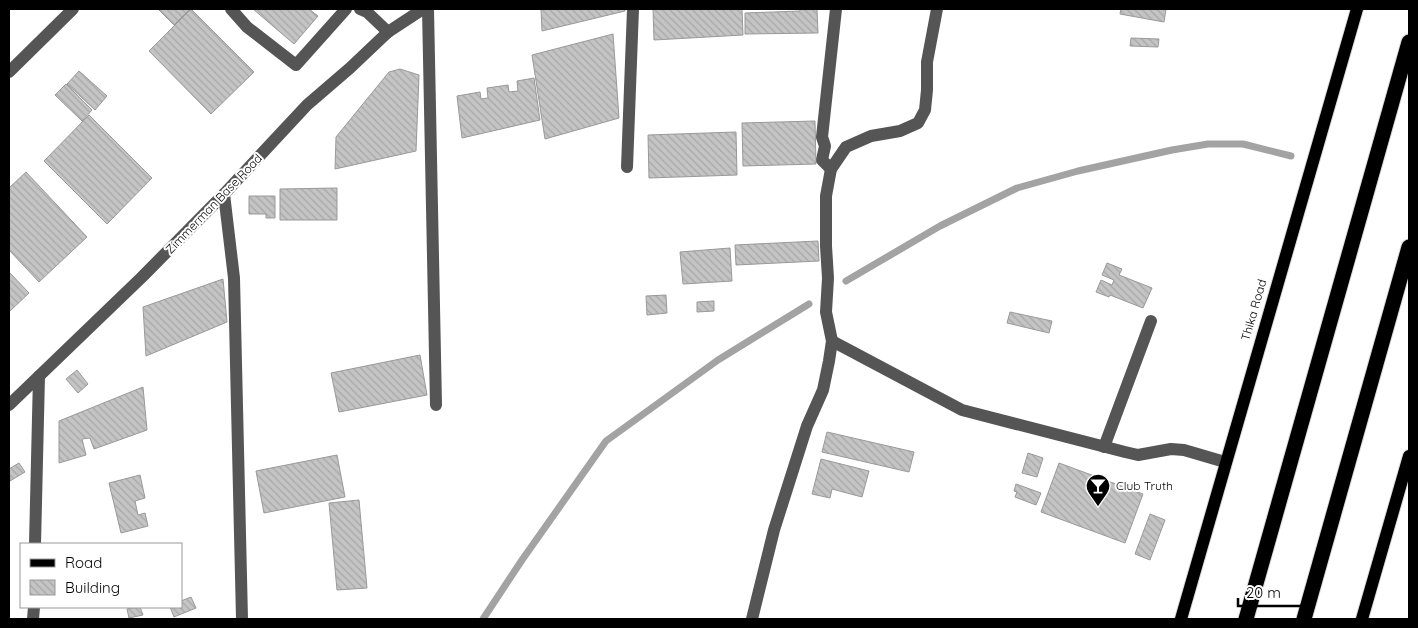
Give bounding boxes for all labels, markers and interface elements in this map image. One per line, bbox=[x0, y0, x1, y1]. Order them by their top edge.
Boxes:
street label: Zimmerman Base Road bbox=[162, 151, 265, 257]
street label: Thika Road bbox=[1238, 277, 1269, 342]
bar icon: Club Truth bbox=[1085, 473, 1111, 507]
place label: Club Truth bbox=[1116, 478, 1173, 493]
legend bbox=[20, 543, 182, 608]
text: Road bbox=[65, 553, 102, 572]
scale bar bbox=[1238, 576, 1308, 608]
text: Building bbox=[65, 578, 120, 597]
text: 20 m bbox=[1246, 583, 1281, 602]

